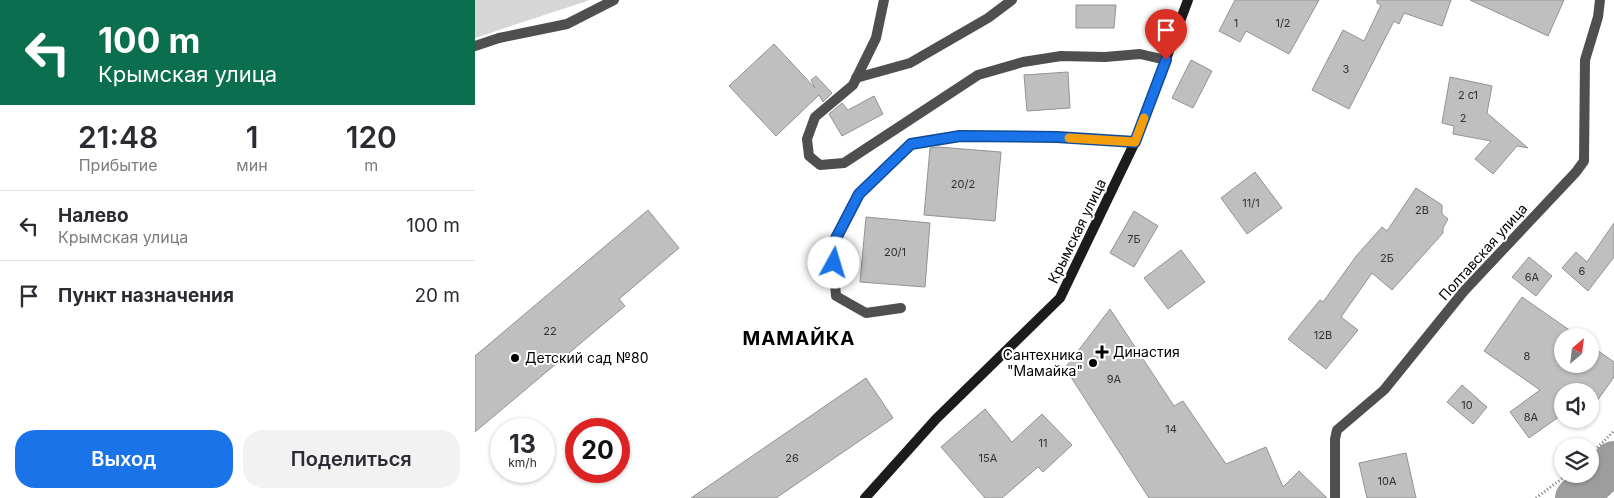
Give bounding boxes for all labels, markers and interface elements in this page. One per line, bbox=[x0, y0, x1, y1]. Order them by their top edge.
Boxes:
pin bbox=[1145, 9, 1187, 60]
icon: arrive bbox=[1152, 16, 1180, 44]
house number: 1 bbox=[1234, 16, 1238, 30]
house number: 1/2 bbox=[1275, 16, 1291, 30]
text: 100 m bbox=[98, 19, 201, 61]
icon: left bbox=[15, 20, 80, 85]
text: Крымская улица bbox=[98, 61, 277, 87]
house number: 3 bbox=[1343, 62, 1350, 76]
house number: 2 с1 bbox=[1458, 88, 1478, 102]
house number: 2 bbox=[1460, 111, 1466, 125]
text: 21:48 bbox=[78, 119, 158, 155]
text: 1 bbox=[246, 119, 258, 155]
text: 120 bbox=[346, 119, 397, 155]
text: Прибытие bbox=[79, 155, 158, 175]
text: мин bbox=[236, 155, 268, 175]
text: m bbox=[364, 155, 378, 175]
street label: Крымская улица bbox=[1044, 176, 1109, 286]
house number: 20/2 bbox=[951, 177, 975, 191]
house number: 11/1 bbox=[1242, 196, 1260, 210]
street label: Полтавская улица bbox=[1435, 200, 1530, 303]
house number: 2В bbox=[1415, 203, 1429, 217]
text: Налево bbox=[58, 204, 129, 227]
icon: left bbox=[15, 212, 43, 240]
text: 100 m bbox=[406, 214, 460, 237]
text: Крымская улица bbox=[58, 227, 188, 247]
house number: 7Б bbox=[1127, 232, 1141, 246]
position arrow bbox=[807, 236, 859, 288]
house number: 20/1 bbox=[884, 245, 906, 259]
house number: 2Б bbox=[1380, 251, 1394, 265]
house number: 6 bbox=[1579, 264, 1586, 278]
house number: 6А bbox=[1525, 270, 1540, 284]
icon: arrive bbox=[15, 282, 43, 310]
text: Пункт назначения bbox=[58, 284, 234, 307]
text: 20 m bbox=[414, 284, 460, 307]
house number: 22 bbox=[543, 324, 557, 338]
district label: МАМАЙКА bbox=[742, 326, 856, 350]
house number: 12В bbox=[1314, 328, 1332, 342]
north arrow bbox=[1554, 328, 1599, 372]
map controls bbox=[1554, 328, 1599, 483]
place label: Династия bbox=[1113, 343, 1180, 360]
marker: Династия bbox=[1095, 345, 1109, 359]
place label: Сантехника "Мамайка" bbox=[1003, 346, 1083, 379]
place label: Детский сад №80 bbox=[525, 349, 649, 366]
house number: 8 bbox=[1524, 349, 1531, 363]
marker: Детский сад №80 bbox=[509, 352, 521, 364]
marker: Сантехника "Мамайка" bbox=[1087, 357, 1099, 369]
house number: 9А bbox=[1107, 372, 1122, 386]
button: sound bbox=[1554, 383, 1599, 428]
house number: 10 bbox=[1461, 398, 1473, 412]
house number: 8А bbox=[1524, 410, 1539, 424]
speed limit sign: 20 bbox=[565, 418, 630, 483]
house number: 14 bbox=[1165, 422, 1177, 436]
text: 13 bbox=[509, 429, 536, 459]
button: Выход bbox=[15, 430, 233, 488]
button: Поделиться bbox=[243, 430, 460, 488]
house number: 11 bbox=[1039, 436, 1047, 450]
button: layers bbox=[1554, 438, 1599, 483]
house number: 26 bbox=[785, 451, 799, 465]
house number: 15А bbox=[979, 451, 998, 465]
text: km/h bbox=[508, 455, 537, 470]
house number: 10А bbox=[1377, 474, 1397, 488]

